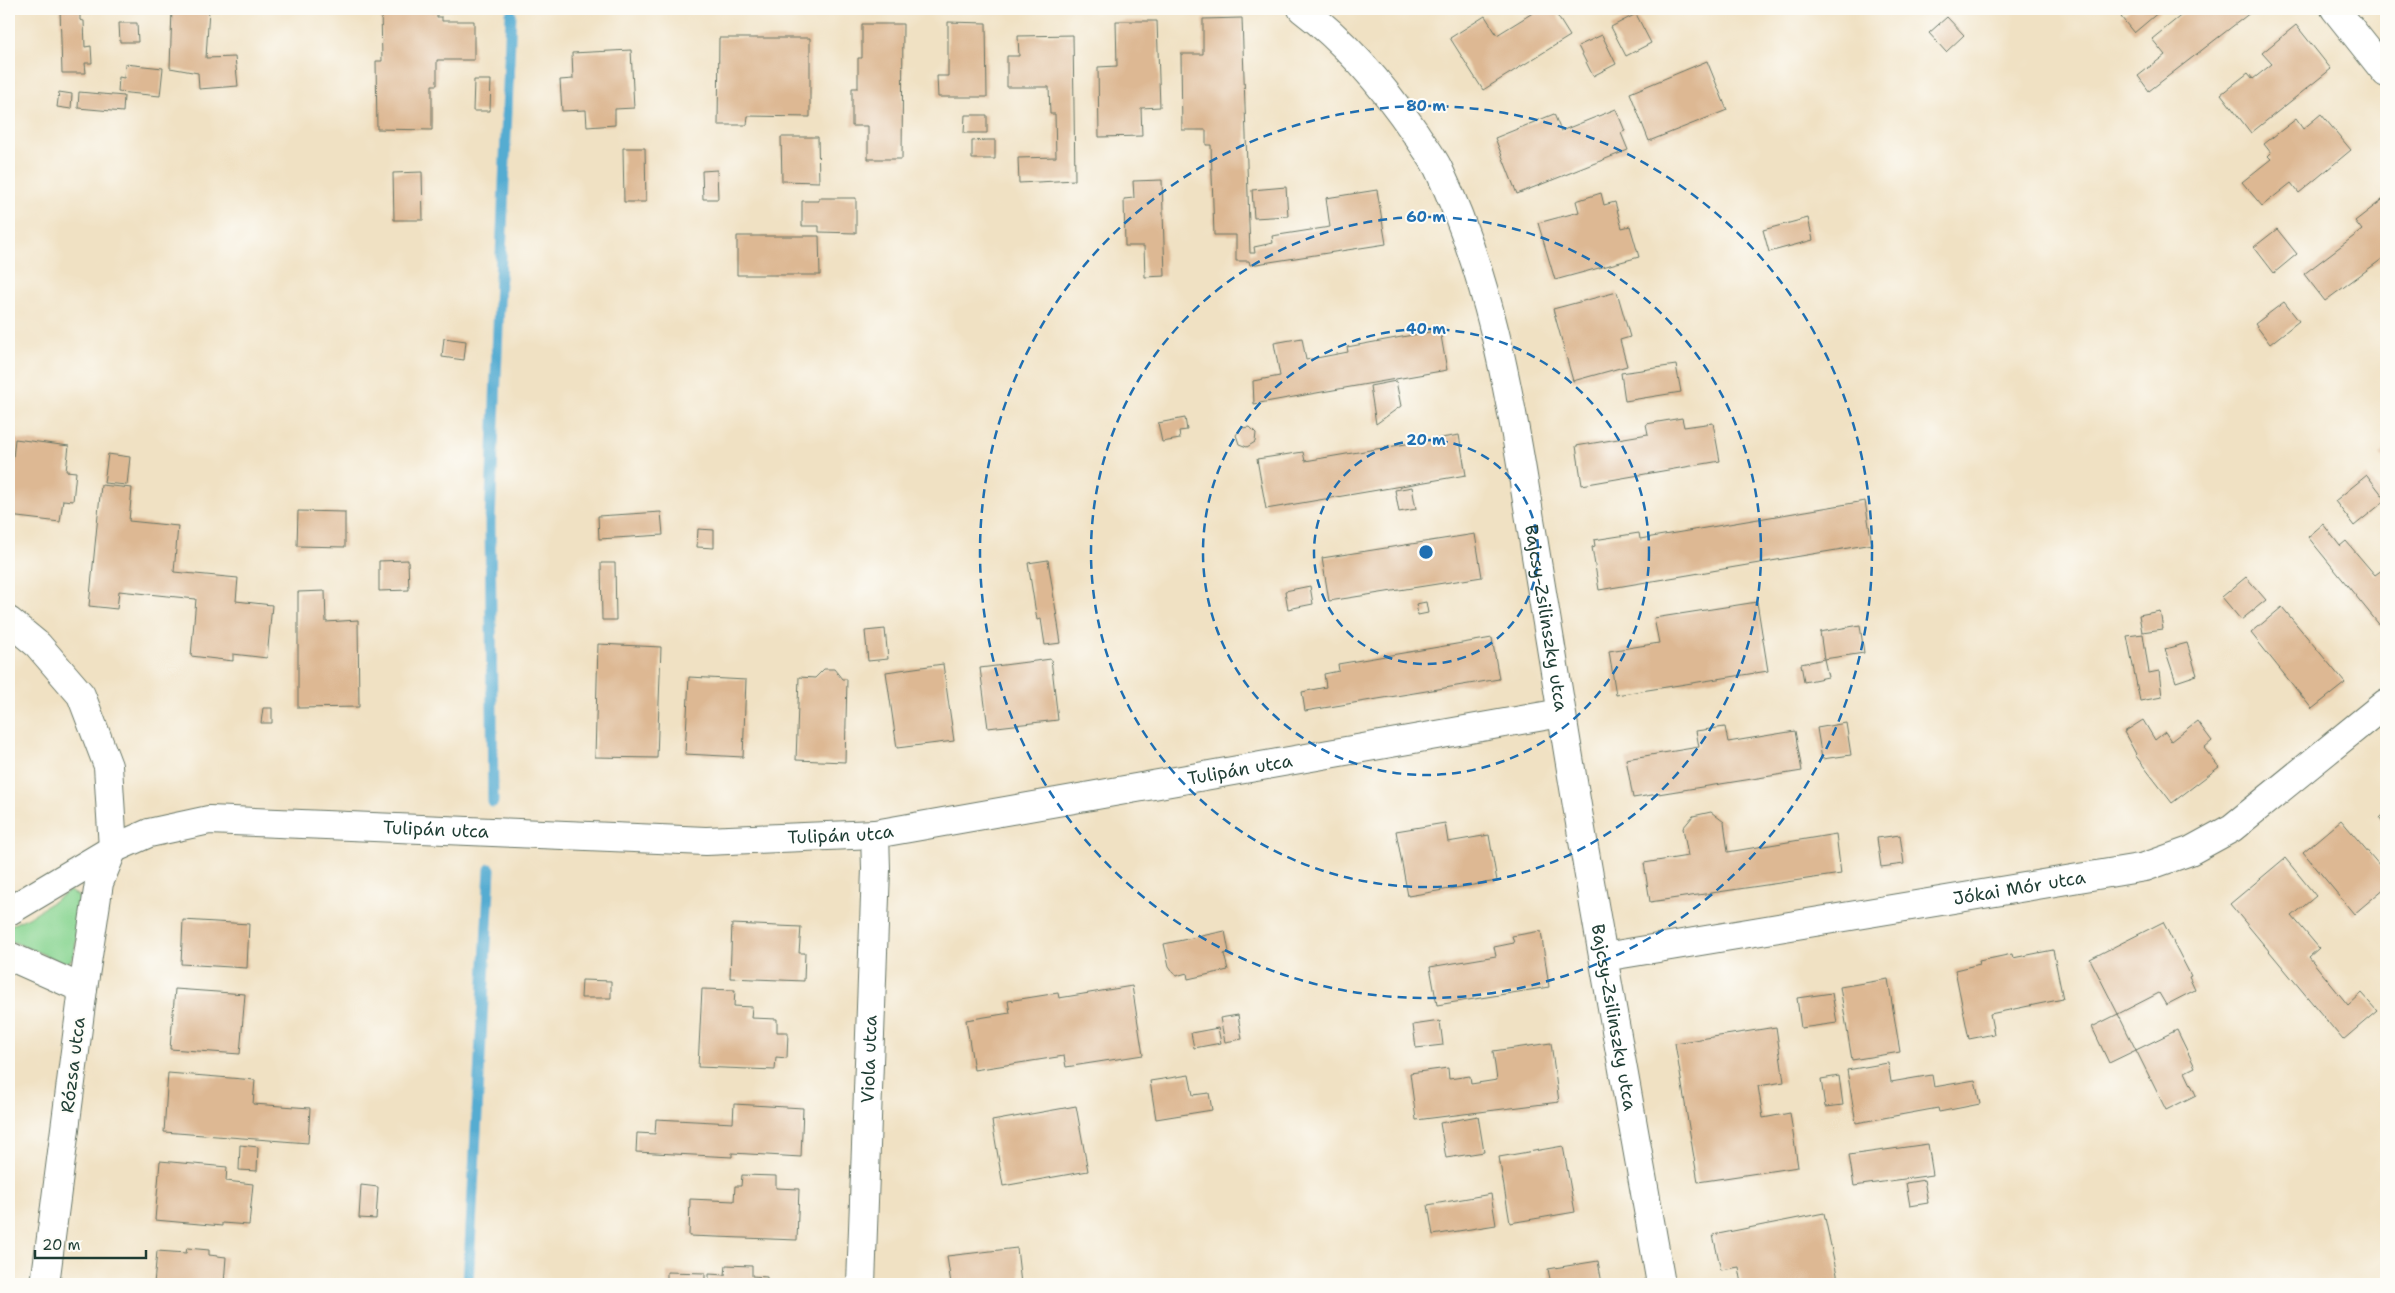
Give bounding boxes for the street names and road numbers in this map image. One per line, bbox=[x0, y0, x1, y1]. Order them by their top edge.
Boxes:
street label: Bajcsy-Zsilinszky utca bbox=[1519, 523, 1573, 713]
street label: Tulipán utca bbox=[1186, 749, 1294, 791]
street label: Tulipán utca bbox=[382, 815, 489, 844]
street label: Tulipán utca bbox=[787, 819, 895, 850]
street label: Jókai Mór utca bbox=[1951, 865, 2087, 911]
street label: Bajcsy-Zsilinszky utca bbox=[1585, 922, 1642, 1113]
street label: Viola utca bbox=[856, 1015, 883, 1104]
street label: Rózsa utca bbox=[55, 1016, 91, 1114]

